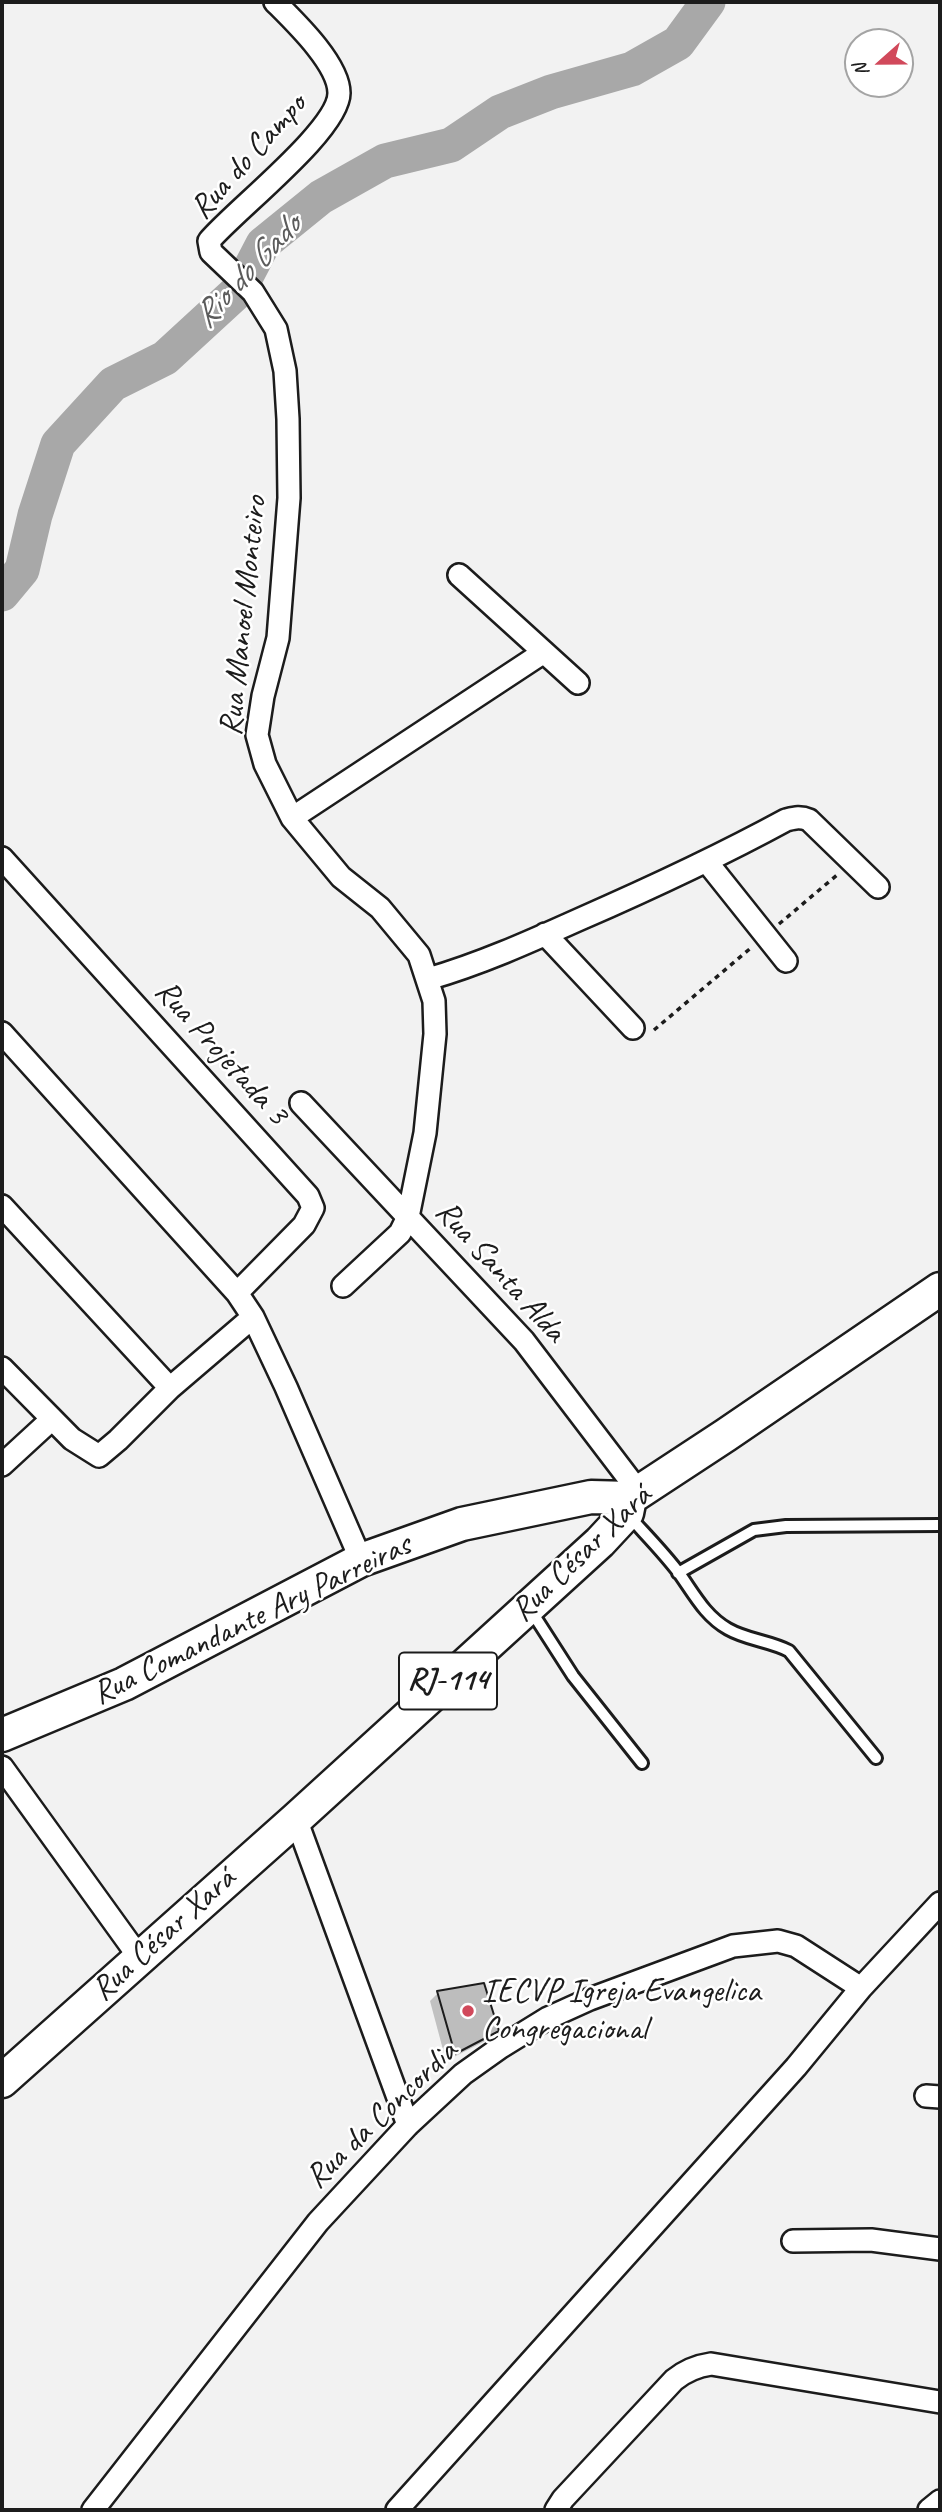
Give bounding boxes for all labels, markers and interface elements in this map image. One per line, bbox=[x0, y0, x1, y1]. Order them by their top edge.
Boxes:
north arrow bbox=[844, 28, 914, 98]
text: N bbox=[848, 60, 875, 80]
street label: Rua do Campo bbox=[182, 86, 316, 228]
water label: Rio do Gado bbox=[185, 207, 311, 337]
street label: Rua Manoel Monteiro bbox=[212, 494, 276, 738]
street label: Rua Projetada 3 bbox=[146, 972, 296, 1134]
street label: Rua Santa Alda bbox=[426, 1193, 574, 1351]
street label: Rua César Xará bbox=[503, 1477, 661, 1631]
street label: Rua Comandante Ary Parreiras bbox=[87, 1526, 417, 1714]
road number: RJ-114 bbox=[399, 1652, 497, 1710]
street label: Rua César Xará bbox=[84, 1860, 244, 2010]
place label: IECVP Igreja Evangelica Congregacional bbox=[482, 1972, 761, 2050]
marker: IECVP Igreja Evangelica Congregacional bbox=[460, 2003, 476, 2019]
street label: Rua da Concordia bbox=[298, 2033, 466, 2197]

